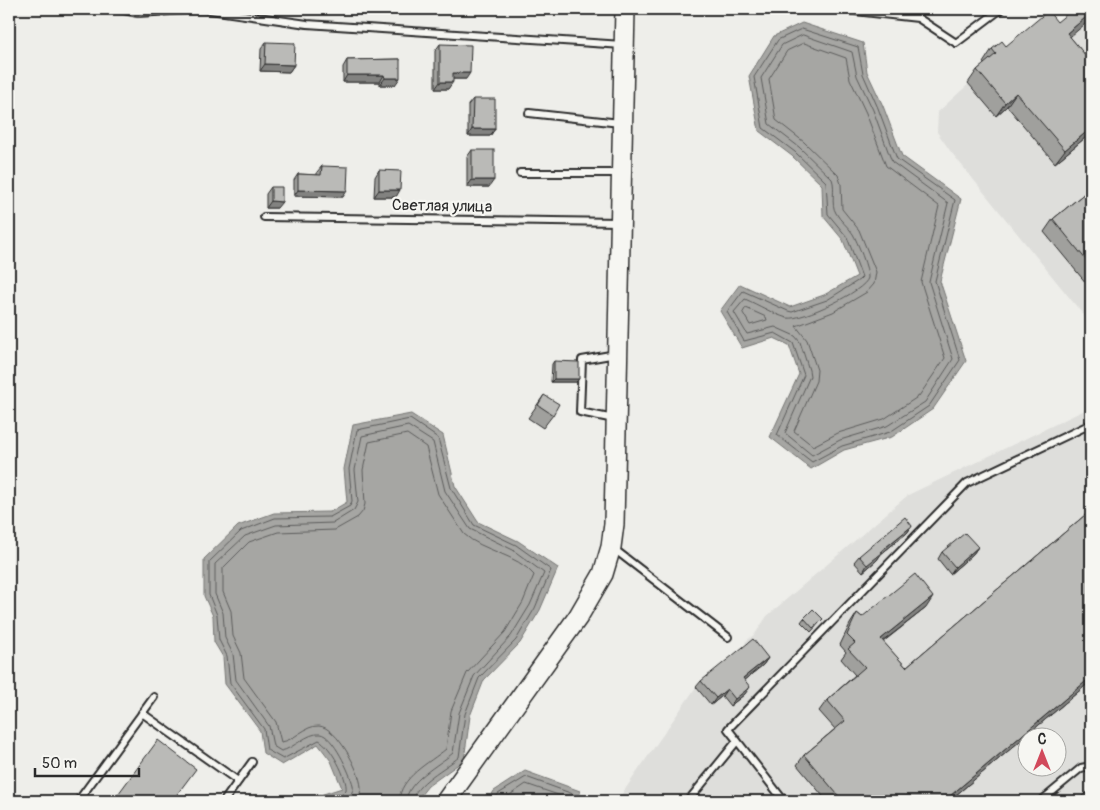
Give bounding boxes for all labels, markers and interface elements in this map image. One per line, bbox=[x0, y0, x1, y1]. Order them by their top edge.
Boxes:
street label: Светлая улица bbox=[392, 195, 492, 217]
north arrow bbox=[1018, 728, 1068, 778]
text: С bbox=[1038, 731, 1047, 748]
scale bar bbox=[35, 745, 139, 777]
text: 50 m bbox=[42, 754, 77, 773]

